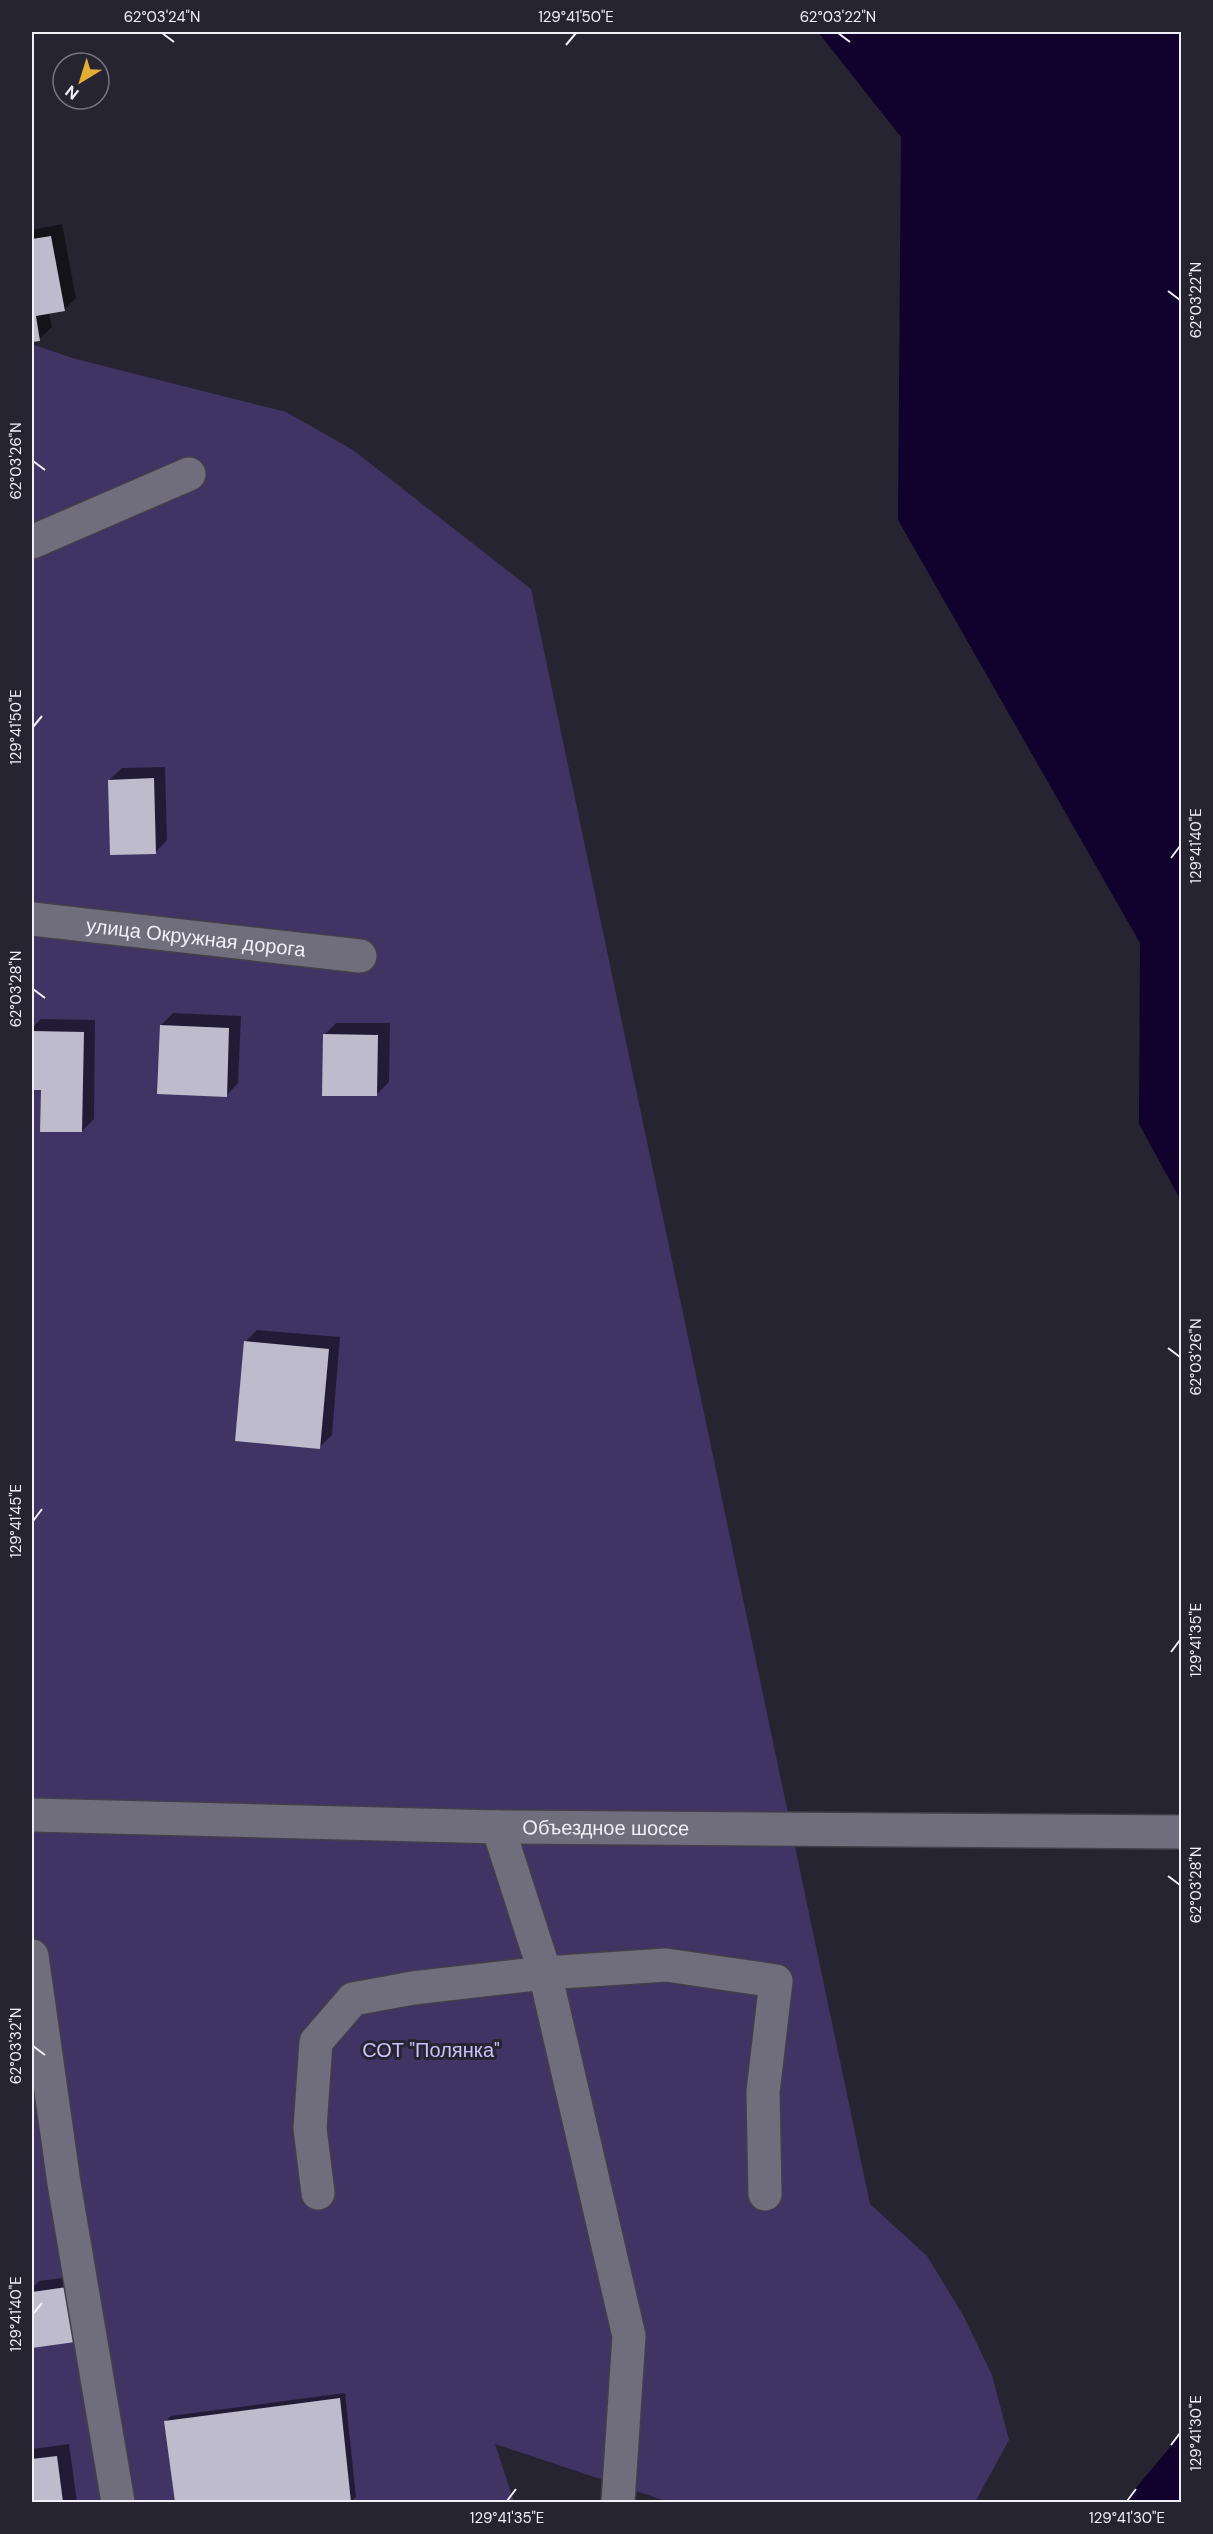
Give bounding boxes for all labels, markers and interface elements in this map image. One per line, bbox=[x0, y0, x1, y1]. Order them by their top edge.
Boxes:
text: 62°03'24"N bbox=[124, 7, 200, 27]
text: 129°41'50"E bbox=[538, 7, 614, 27]
text: 62°03'22"N bbox=[800, 7, 876, 27]
north arrow bbox=[51, 51, 111, 111]
text: N bbox=[61, 81, 83, 104]
text: 62°03'22"N bbox=[1186, 262, 1206, 338]
text: 62°03'26"N bbox=[6, 422, 26, 500]
text: 129°41'50"E bbox=[6, 689, 26, 765]
text: 129°41'40"E bbox=[1186, 808, 1206, 884]
street label: улица Окружная дорога bbox=[85, 912, 308, 963]
text: 62°03'28"N bbox=[6, 951, 26, 1027]
text: 62°03'26"N bbox=[1186, 1318, 1206, 1396]
text: 129°41'45"E bbox=[6, 1484, 26, 1558]
text: 129°41'35"E bbox=[1186, 1603, 1206, 1677]
street label: Объездное шоссе bbox=[522, 1814, 689, 1841]
text: 62°03'28"N bbox=[1186, 1847, 1206, 1923]
text: 62°03'32"N bbox=[6, 2008, 26, 2084]
park label: СОТ "Полянка" bbox=[362, 2037, 500, 2063]
text: 129°41'40"E bbox=[6, 2276, 26, 2352]
text: 129°41'30"E bbox=[1186, 2395, 1206, 2471]
text: 129°41'35"E bbox=[470, 2508, 544, 2528]
text: 129°41'30"E bbox=[1089, 2508, 1165, 2528]

